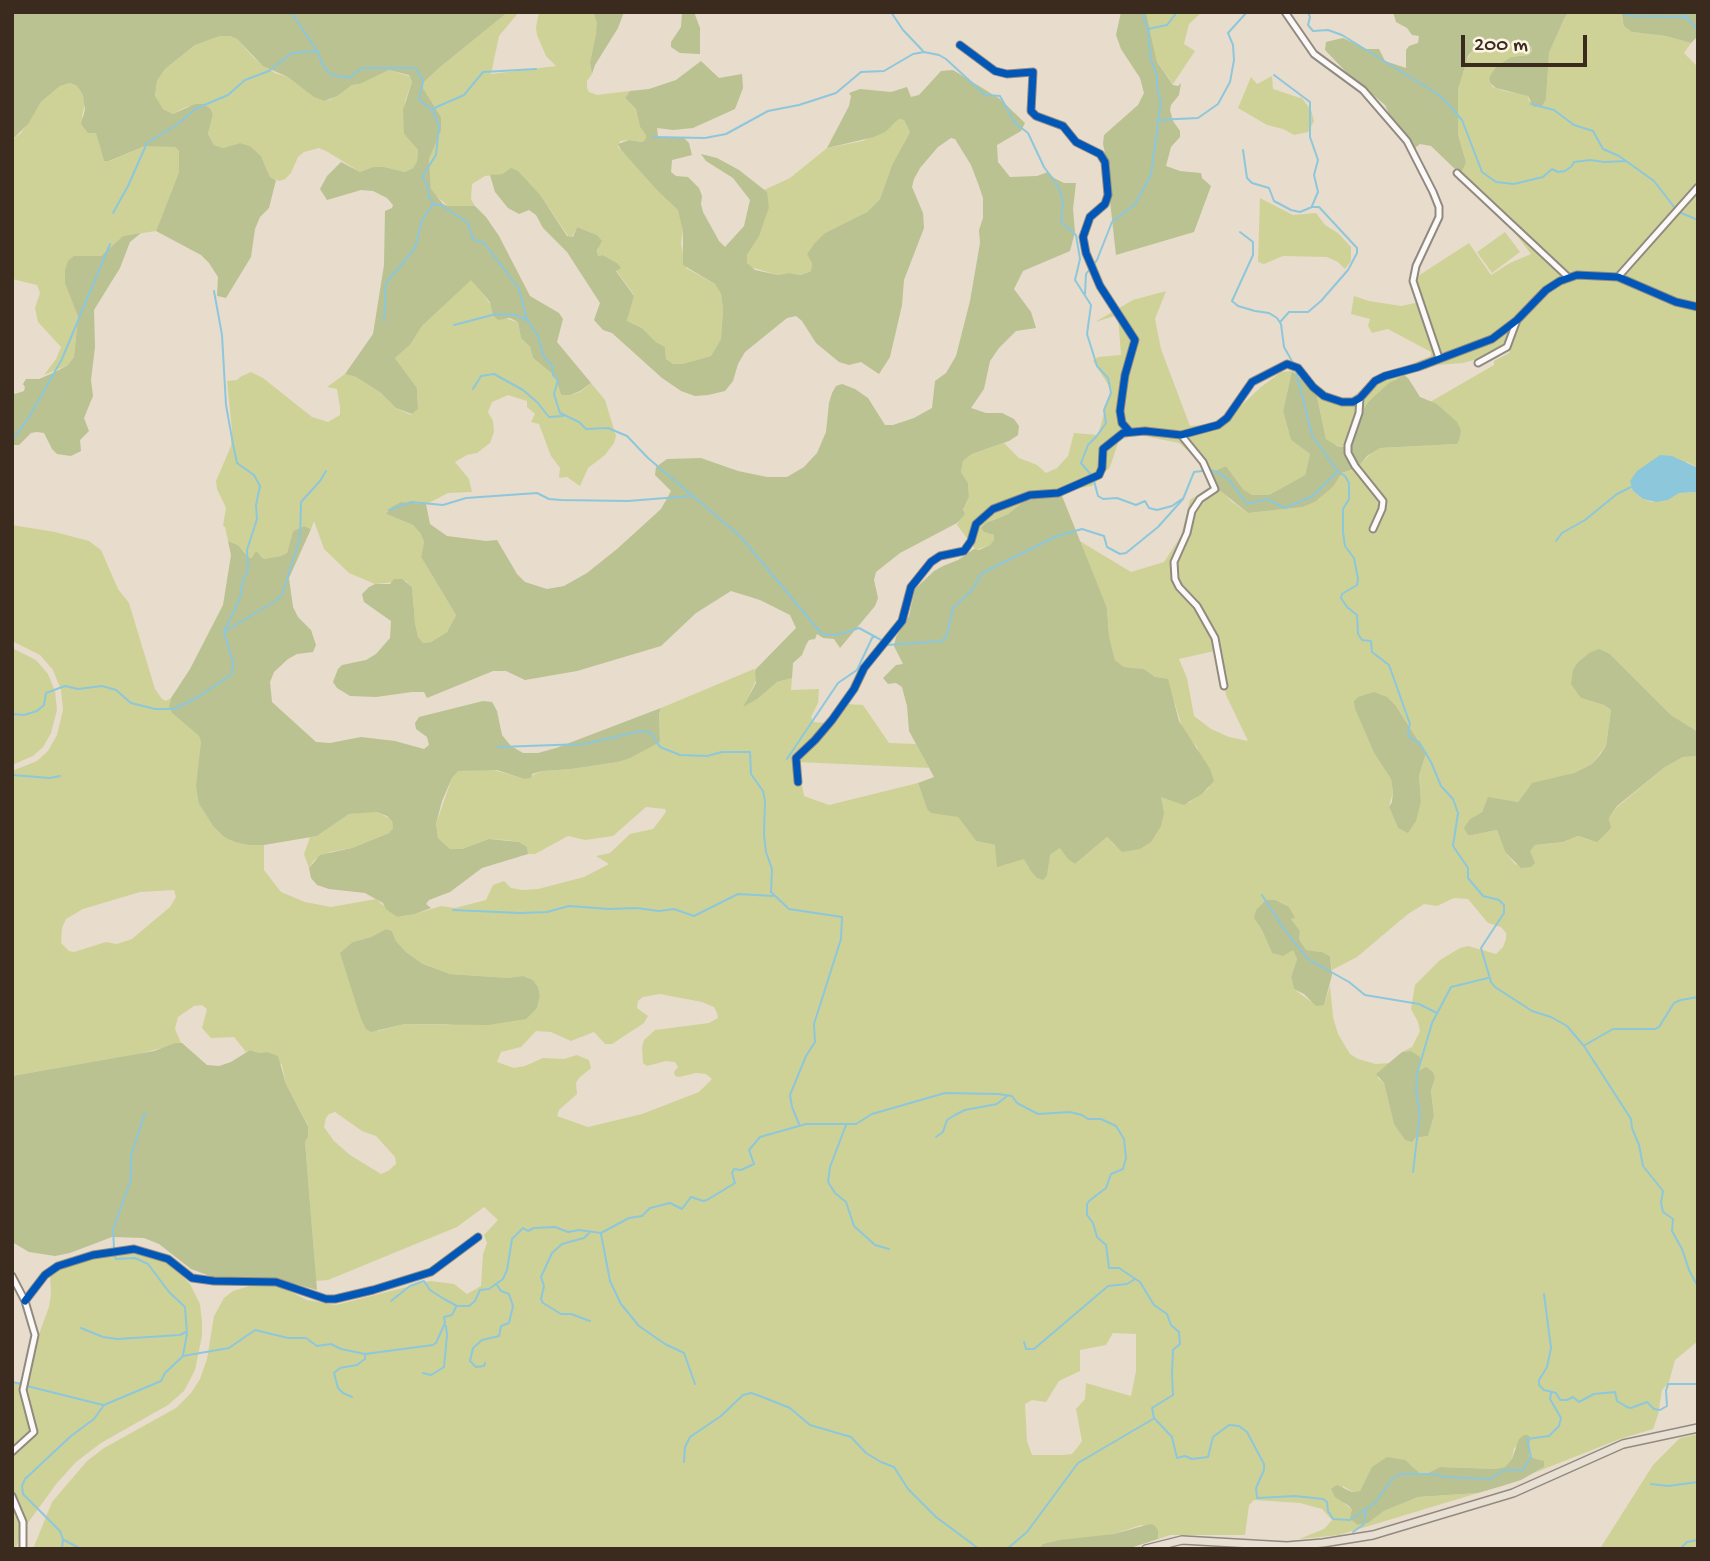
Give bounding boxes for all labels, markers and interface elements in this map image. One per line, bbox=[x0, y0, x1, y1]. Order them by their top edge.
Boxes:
scale bar bbox=[1465, 21, 1591, 65]
text: 200 m bbox=[1474, 34, 1528, 59]

